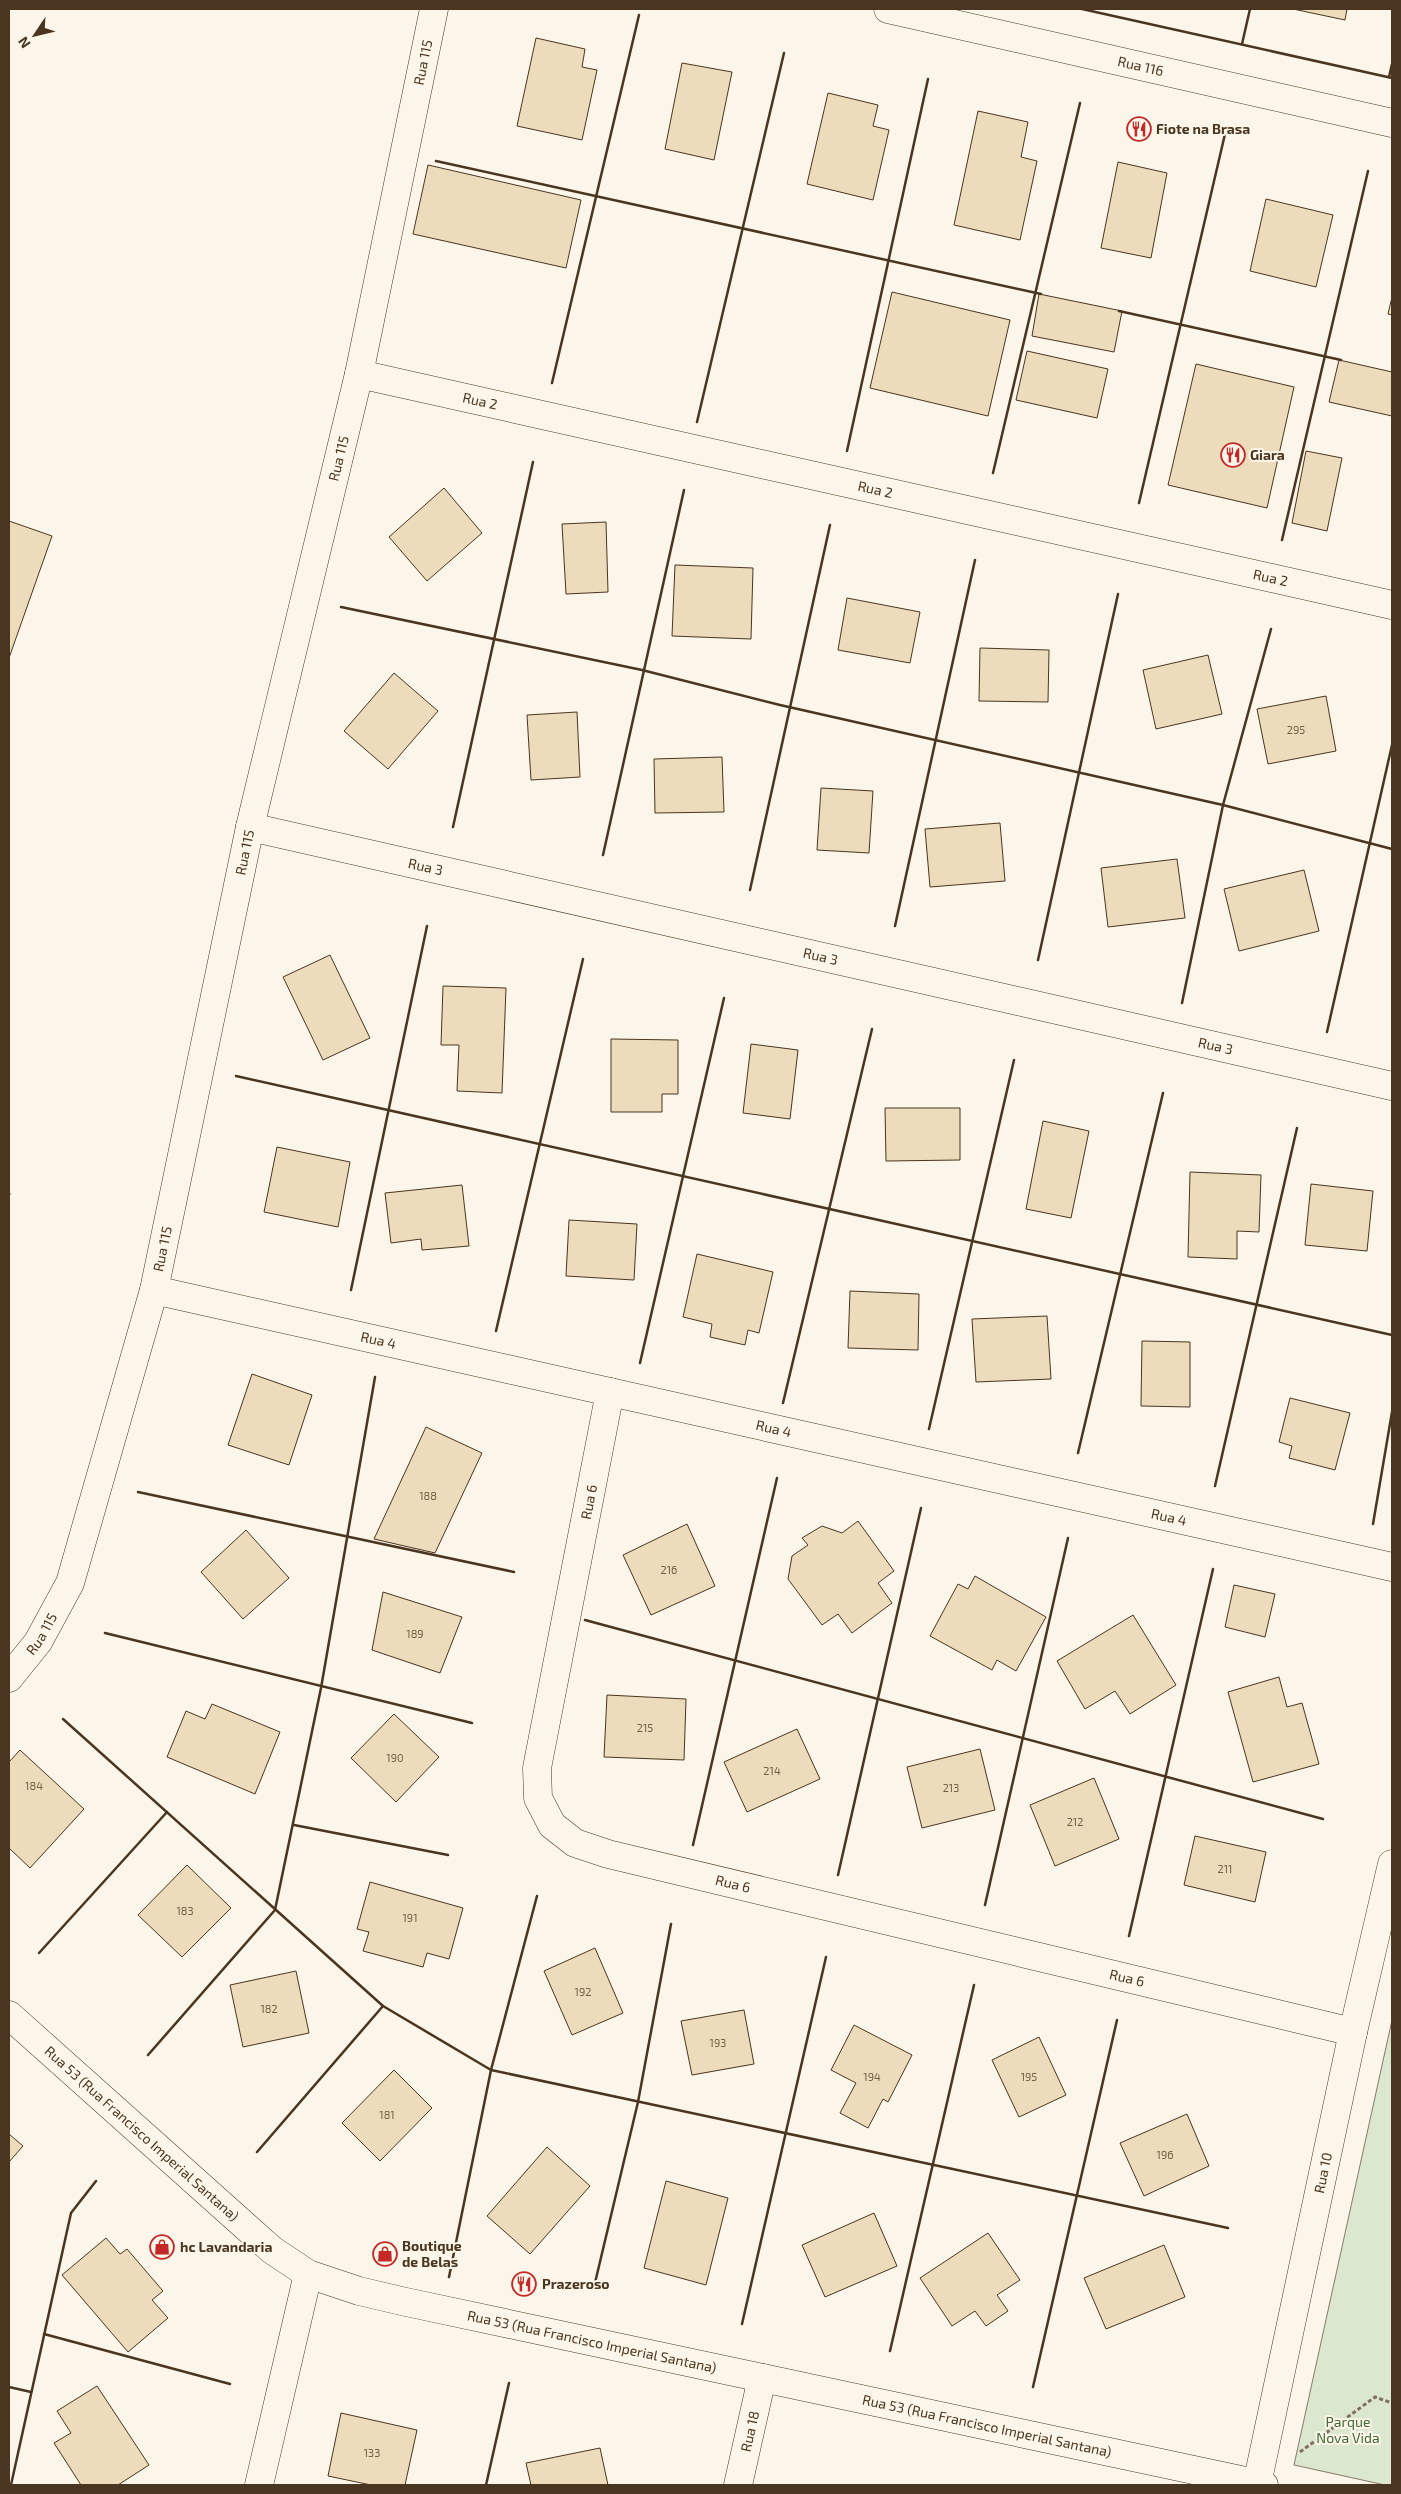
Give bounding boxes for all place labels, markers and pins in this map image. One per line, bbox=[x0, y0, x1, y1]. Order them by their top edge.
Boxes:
restaurant icon: Fiote na Brasa bbox=[1126, 116, 1152, 142]
place label: Fiote na Brasa bbox=[1156, 120, 1250, 137]
restaurant icon: Giara bbox=[1220, 442, 1246, 468]
place label: Giara bbox=[1250, 446, 1285, 463]
shop icon: hc Lavandaria bbox=[149, 2234, 175, 2260]
place label: Boutique de Belas bbox=[402, 2237, 462, 2270]
place label: hc Lavandaria bbox=[180, 2238, 272, 2255]
shop icon: Boutique de Belas bbox=[372, 2241, 398, 2267]
restaurant icon: Prazeroso bbox=[511, 2271, 537, 2297]
place label: Prazeroso bbox=[542, 2275, 610, 2292]

